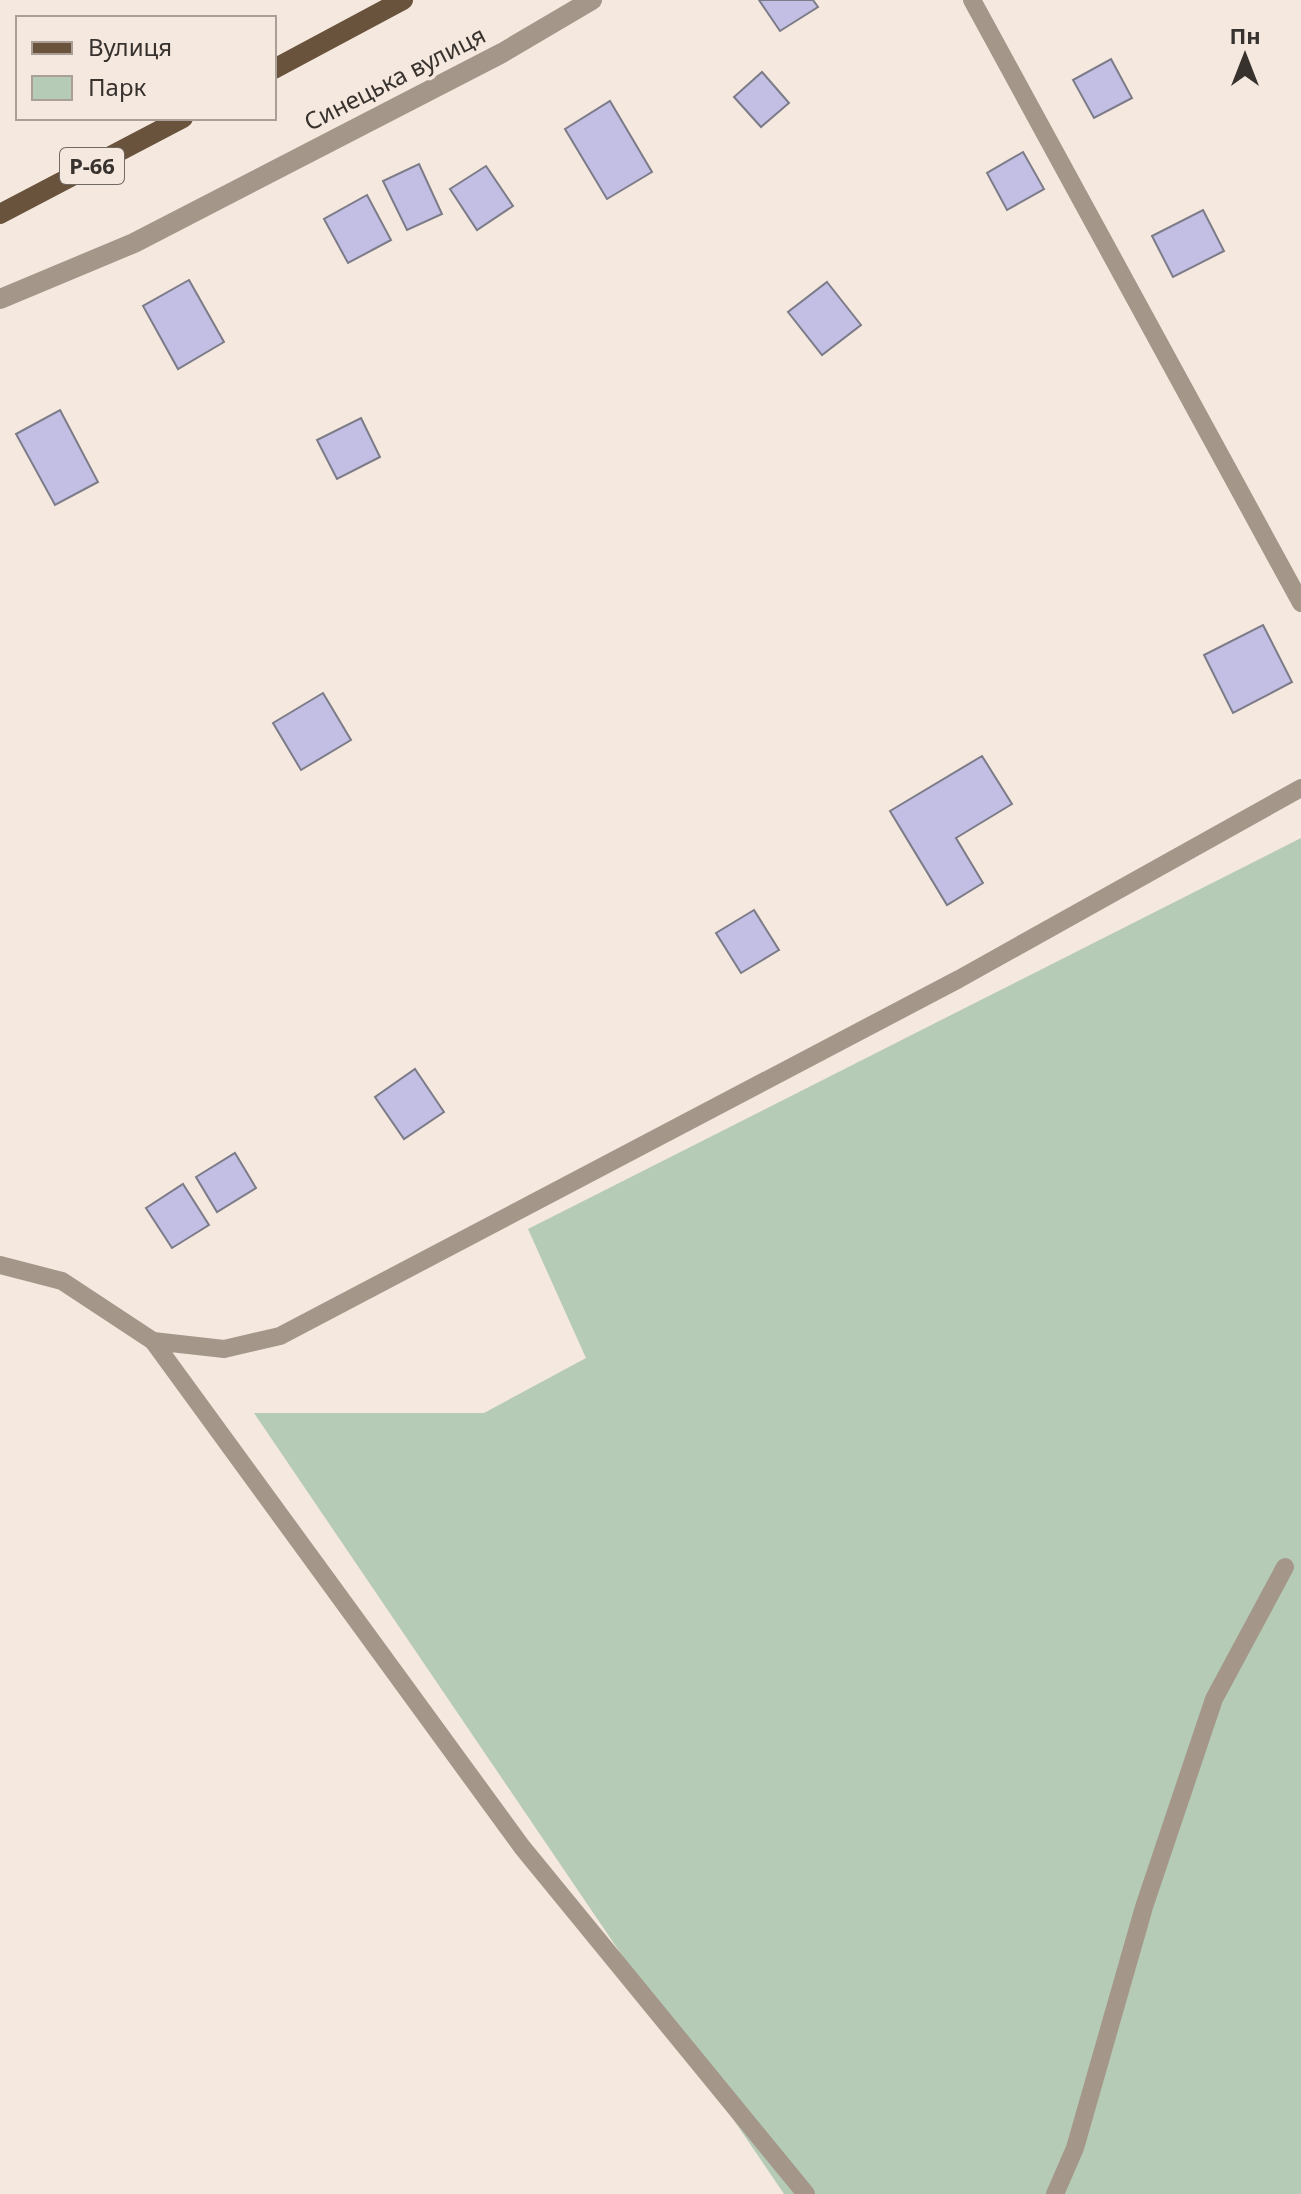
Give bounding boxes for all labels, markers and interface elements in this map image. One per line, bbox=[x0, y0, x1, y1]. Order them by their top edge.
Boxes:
legend bbox=[16, 16, 276, 120]
north arrow bbox=[1205, 16, 1285, 96]
street label: Синецька вулиця bbox=[298, 18, 491, 138]
text: Пн bbox=[1229, 20, 1261, 50]
text: Вулиця bbox=[88, 30, 172, 63]
text: Парк bbox=[88, 70, 147, 103]
road number: Р-66 bbox=[60, 148, 124, 184]

